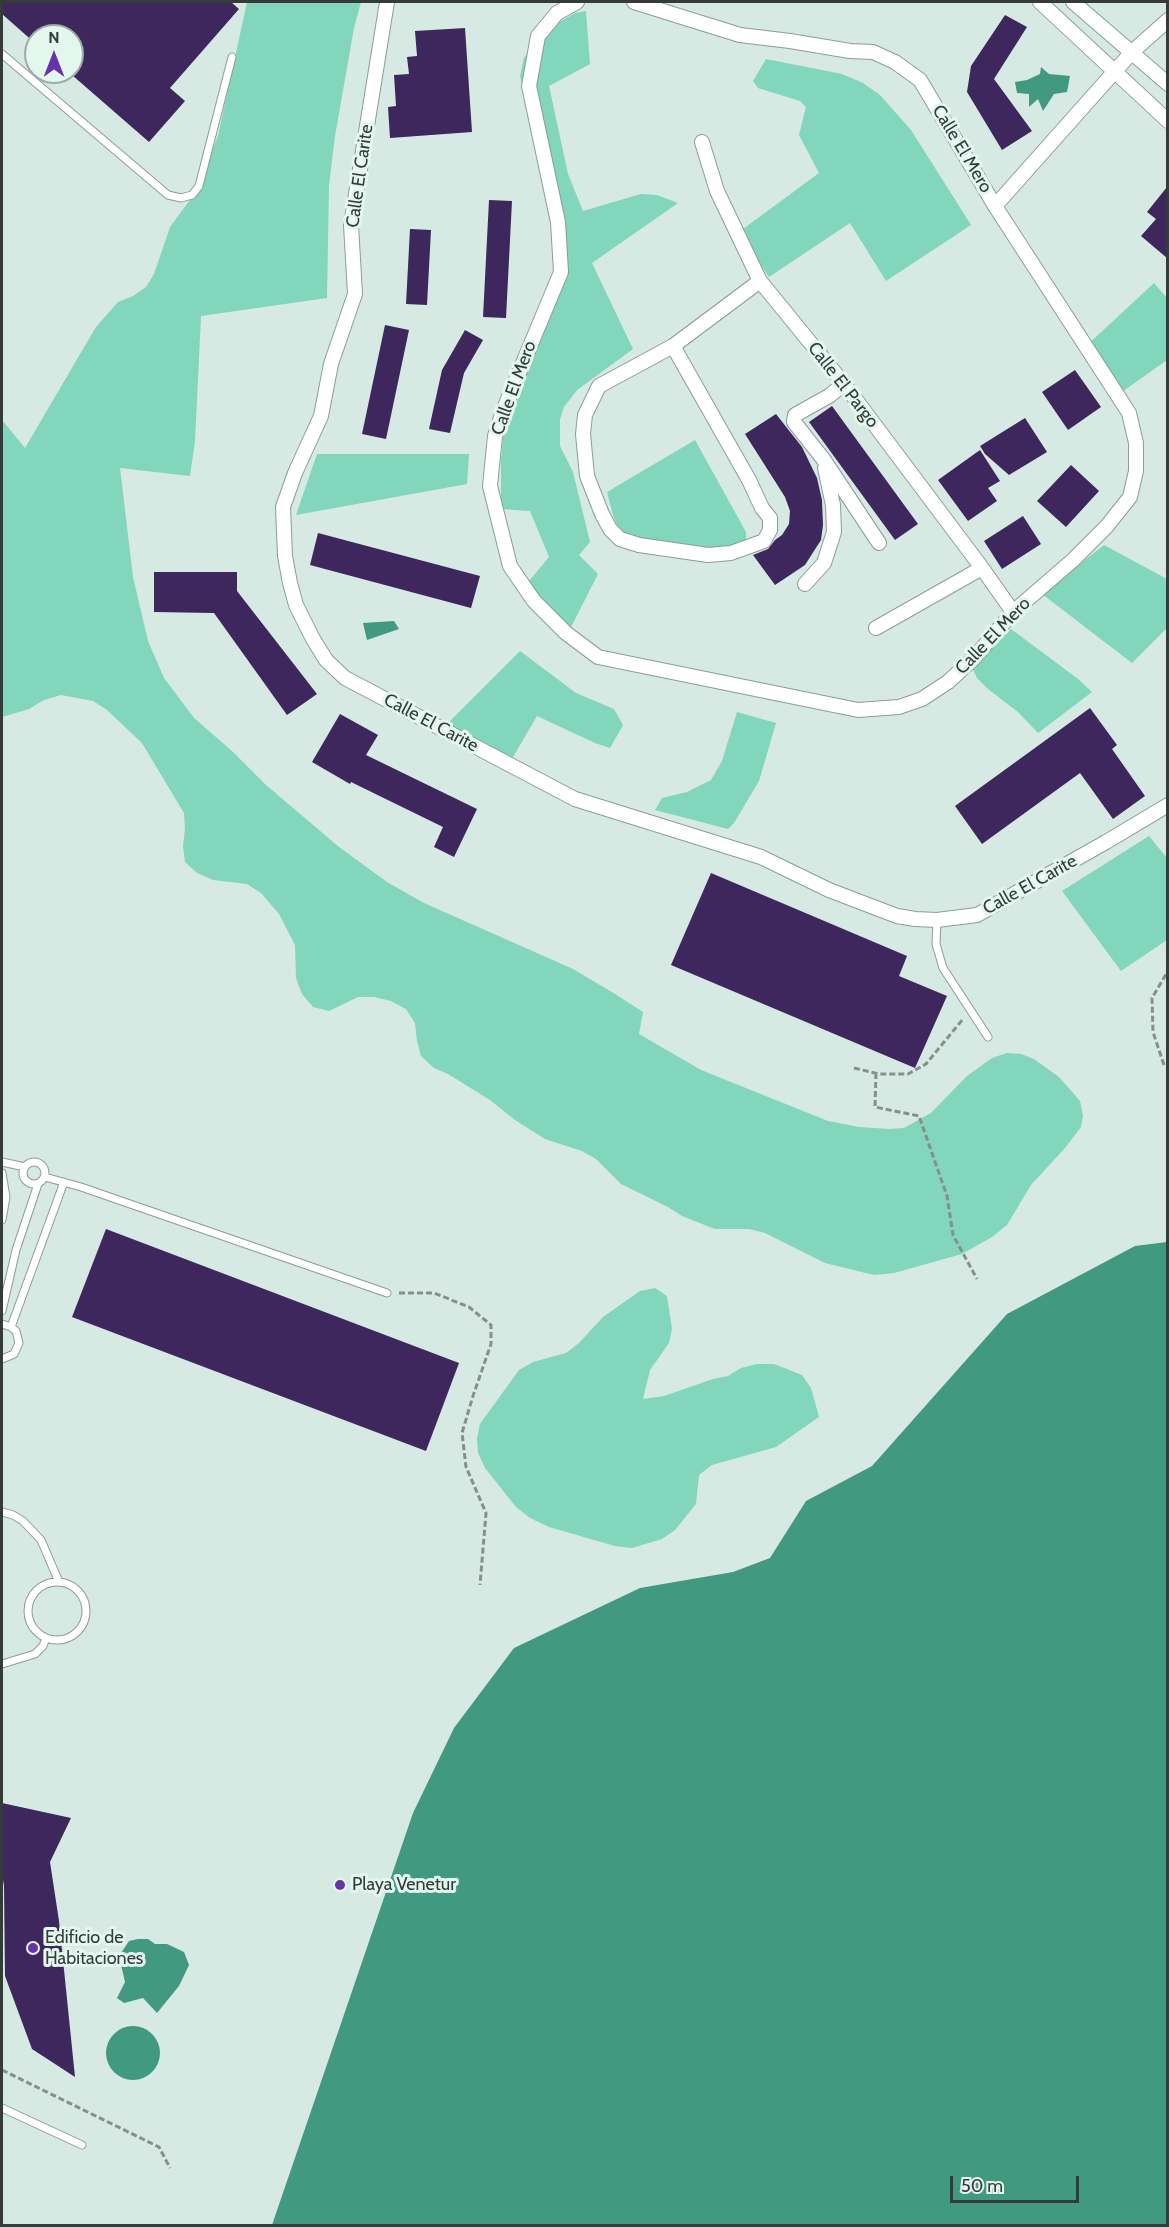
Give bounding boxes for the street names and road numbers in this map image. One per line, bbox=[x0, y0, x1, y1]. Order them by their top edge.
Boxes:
street label: Calle El Mero bbox=[927, 101, 997, 197]
street label: Calle El Carite bbox=[342, 123, 378, 229]
street label: Calle El Mero bbox=[487, 338, 541, 438]
street label: Calle El Pargo bbox=[803, 338, 883, 432]
street label: Calle El Mero bbox=[951, 593, 1035, 679]
street label: Calle El Carite bbox=[380, 689, 482, 757]
street label: Calle El Carite bbox=[979, 850, 1081, 920]

